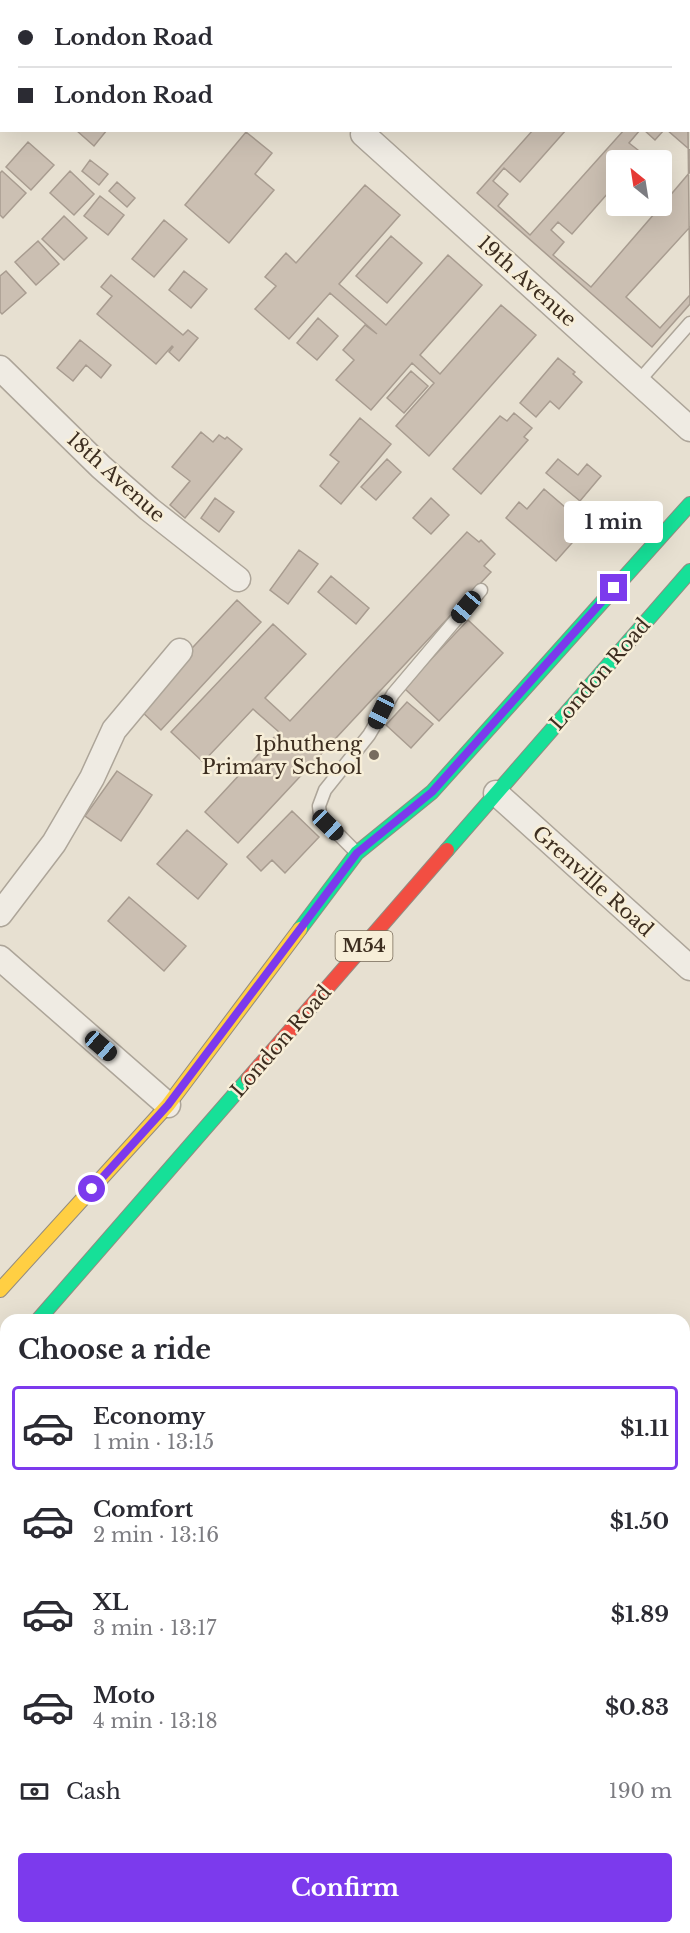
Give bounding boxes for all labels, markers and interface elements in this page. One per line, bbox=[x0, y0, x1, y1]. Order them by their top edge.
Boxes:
text: London Road bbox=[54, 24, 213, 51]
text: London Road bbox=[54, 82, 213, 109]
north arrow bbox=[606, 150, 672, 216]
map controls bbox=[606, 150, 672, 216]
street label: 19th Avenue bbox=[473, 231, 581, 331]
street label: 18th Avenue bbox=[62, 427, 170, 527]
callout: 1 min bbox=[564, 501, 664, 543]
text: 1 min bbox=[585, 510, 642, 534]
route end bbox=[600, 574, 627, 601]
car bbox=[448, 587, 484, 627]
street label: London Road bbox=[545, 613, 655, 735]
car bbox=[365, 692, 397, 732]
place label: Iphutheng Primary School bbox=[202, 732, 363, 779]
marker: Iphutheng Primary School bbox=[367, 748, 381, 762]
car bbox=[309, 806, 347, 844]
street label: Grenville Road bbox=[528, 821, 658, 941]
road number: M54 bbox=[336, 931, 392, 961]
street label: London Road bbox=[226, 980, 336, 1102]
car bbox=[82, 1027, 120, 1065]
route start bbox=[78, 1175, 105, 1202]
text: Choose a ride bbox=[18, 1333, 211, 1366]
icon: car bbox=[21, 1401, 75, 1455]
text: Economy bbox=[93, 1403, 205, 1430]
text: $1.11 bbox=[620, 1415, 669, 1442]
text: 1 min · 13:15 bbox=[93, 1430, 214, 1454]
icon: car bbox=[21, 1494, 75, 1548]
text: Comfort bbox=[93, 1496, 193, 1523]
text: $1.50 bbox=[610, 1508, 669, 1535]
text: 2 min · 13:16 bbox=[93, 1523, 219, 1547]
icon: car bbox=[21, 1587, 75, 1641]
text: XL bbox=[93, 1589, 128, 1616]
text: $1.89 bbox=[611, 1601, 669, 1628]
text: 3 min · 13:17 bbox=[93, 1616, 216, 1640]
icon: car bbox=[21, 1680, 75, 1734]
text: Moto bbox=[93, 1682, 155, 1709]
text: $0.83 bbox=[605, 1694, 669, 1721]
text: 4 min · 13:18 bbox=[93, 1709, 218, 1733]
icon: cash bbox=[18, 1775, 51, 1808]
text: Cash bbox=[66, 1778, 121, 1805]
text: 190 m bbox=[609, 1779, 672, 1803]
button: Confirm bbox=[18, 1853, 672, 1922]

